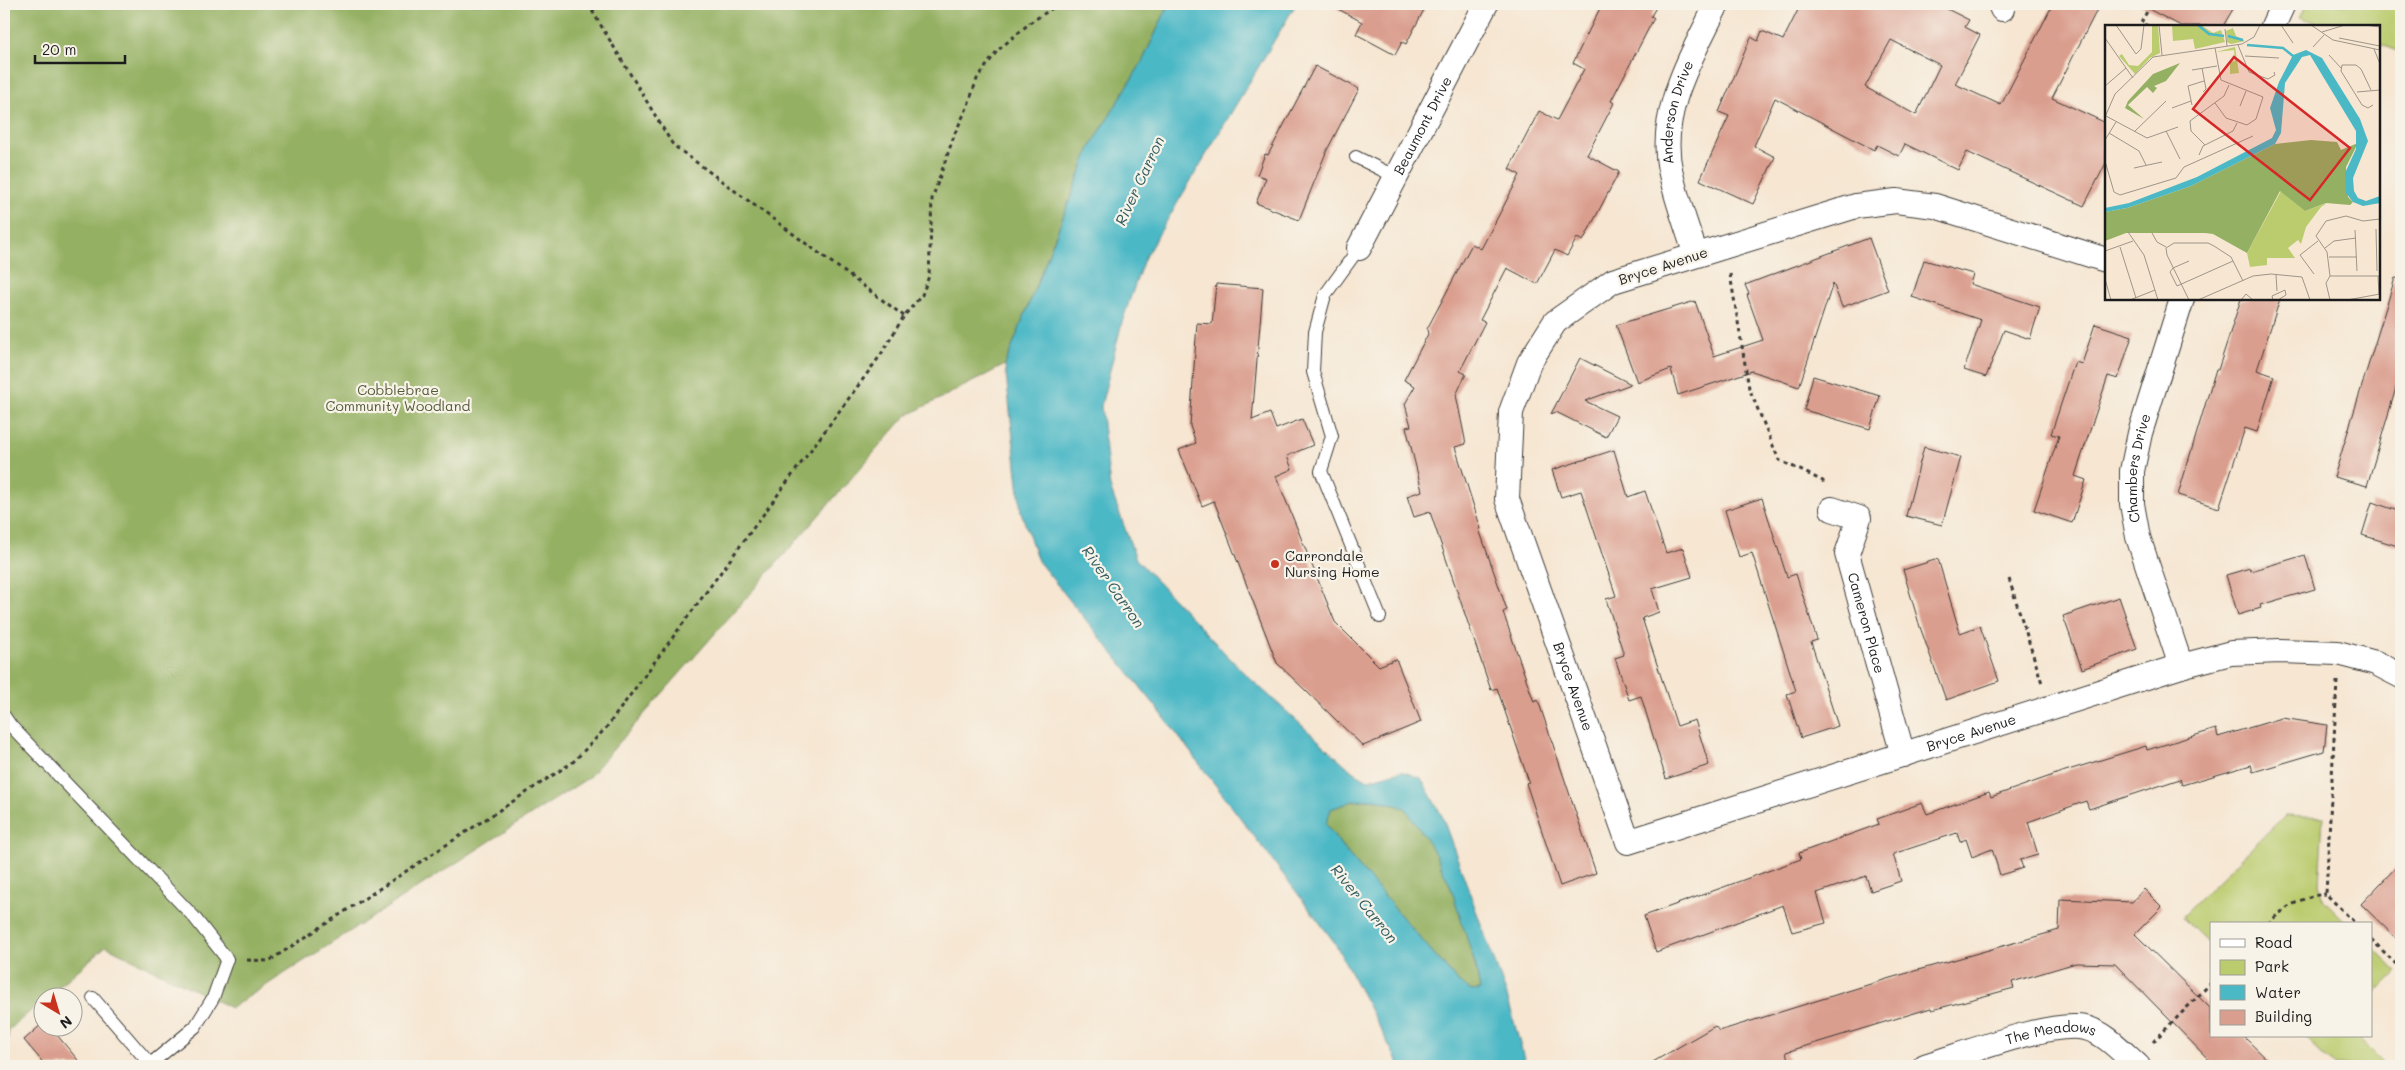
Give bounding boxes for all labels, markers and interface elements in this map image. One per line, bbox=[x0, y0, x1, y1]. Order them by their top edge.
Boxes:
inset map bbox=[2105, 25, 2380, 300]
scale bar bbox=[35, 32, 125, 64]
text: 20 m bbox=[42, 39, 76, 59]
street label: Anderson Drive bbox=[1657, 57, 1697, 165]
street label: Beaumont Drive bbox=[1389, 73, 1456, 178]
water label: River Carron bbox=[1110, 133, 1168, 228]
street label: Bryce Avenue bbox=[1616, 242, 1710, 289]
park label: Cobblebrae Community Woodland bbox=[326, 380, 471, 415]
street label: Chambers Drive bbox=[2122, 411, 2155, 524]
water label: River Carron bbox=[1078, 541, 1150, 632]
place label: Carrondale Nursing Home bbox=[1285, 546, 1380, 581]
marker: Carrondale Nursing Home bbox=[1269, 558, 1281, 570]
street label: Cameron Place bbox=[1844, 570, 1890, 675]
street label: Bryce Avenue bbox=[1549, 639, 1598, 733]
street label: Bryce Avenue bbox=[1924, 709, 2018, 755]
water label: River Carron bbox=[1327, 860, 1403, 947]
legend bbox=[2210, 922, 2372, 1038]
text: Road bbox=[2255, 932, 2292, 952]
text: Park bbox=[2255, 956, 2289, 976]
text: Water bbox=[2255, 982, 2301, 1002]
north arrow bbox=[32, 988, 82, 1038]
text: Building bbox=[2255, 1006, 2312, 1026]
text: N bbox=[56, 1012, 76, 1033]
street label: The Meadows bbox=[2003, 1017, 2100, 1049]

